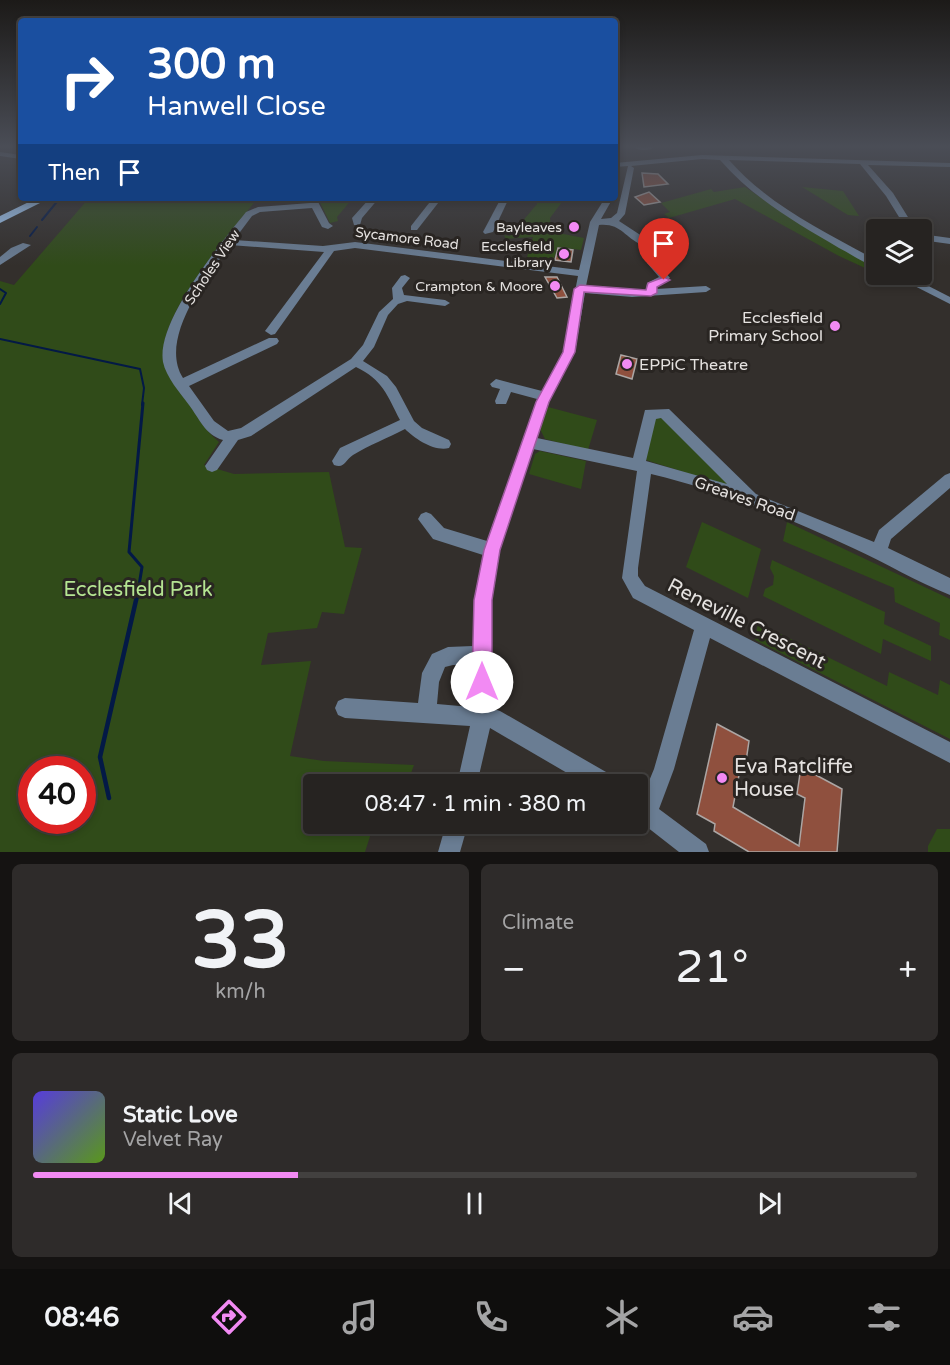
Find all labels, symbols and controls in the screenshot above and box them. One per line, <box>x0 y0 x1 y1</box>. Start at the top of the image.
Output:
text: 300 m <box>147 39 276 90</box>
icon: right <box>48 42 126 120</box>
text: Hanwell Close <box>147 90 326 123</box>
icon: arrive <box>113 156 146 189</box>
text: Then <box>48 160 101 186</box>
pin <box>638 218 689 280</box>
place label: Bayleaves <box>496 219 562 236</box>
map controls <box>866 219 932 285</box>
button: layers <box>866 219 932 285</box>
marker: Bayleaves <box>567 220 581 234</box>
street label: Sycamore Road <box>354 224 460 253</box>
street label: Scholes View <box>181 227 244 308</box>
icon: arrive <box>647 227 680 260</box>
place label: Ecclesfield Library <box>481 238 552 271</box>
marker: Ecclesfield Library <box>557 247 571 261</box>
place label: Crampton & Moore <box>415 278 543 295</box>
marker: Crampton & Moore <box>548 279 562 293</box>
place label: Ecclesfield Primary School <box>708 308 823 346</box>
marker: Ecclesfield Primary School <box>828 319 842 333</box>
place label: EPPiC Theatre <box>639 355 748 375</box>
marker: EPPiC Theatre <box>620 357 634 371</box>
street label: Greaves Road <box>692 472 798 526</box>
street label: Reneville Crescent <box>663 574 830 674</box>
park label: Ecclesfield Park <box>63 578 213 602</box>
position arrow <box>450 650 514 714</box>
place label: Eva Ratcliffe House <box>734 755 853 802</box>
speed limit sign: 40 <box>18 756 96 834</box>
marker: Eva Ratcliffe House <box>715 771 729 785</box>
text: 08:47 · 1 min · 380 m <box>365 791 586 817</box>
text: 33 <box>192 894 289 988</box>
text: Climate <box>502 911 574 935</box>
text: 21° <box>675 941 749 995</box>
text: − <box>502 950 526 989</box>
text: + <box>898 950 917 989</box>
text: km/h <box>215 980 266 1004</box>
text: Static Love <box>123 1102 238 1128</box>
text: Velvet Ray <box>123 1128 223 1152</box>
icon: previous <box>164 1187 197 1220</box>
icon: pause <box>458 1187 491 1220</box>
icon: next <box>753 1187 786 1220</box>
icon: directions <box>208 1296 250 1338</box>
icon: music <box>339 1296 381 1338</box>
icon: phone <box>470 1296 512 1338</box>
icon: climate <box>601 1296 643 1338</box>
icon: car <box>732 1296 774 1338</box>
icon: filters <box>863 1296 905 1338</box>
text: 08:46 <box>45 1301 119 1334</box>

